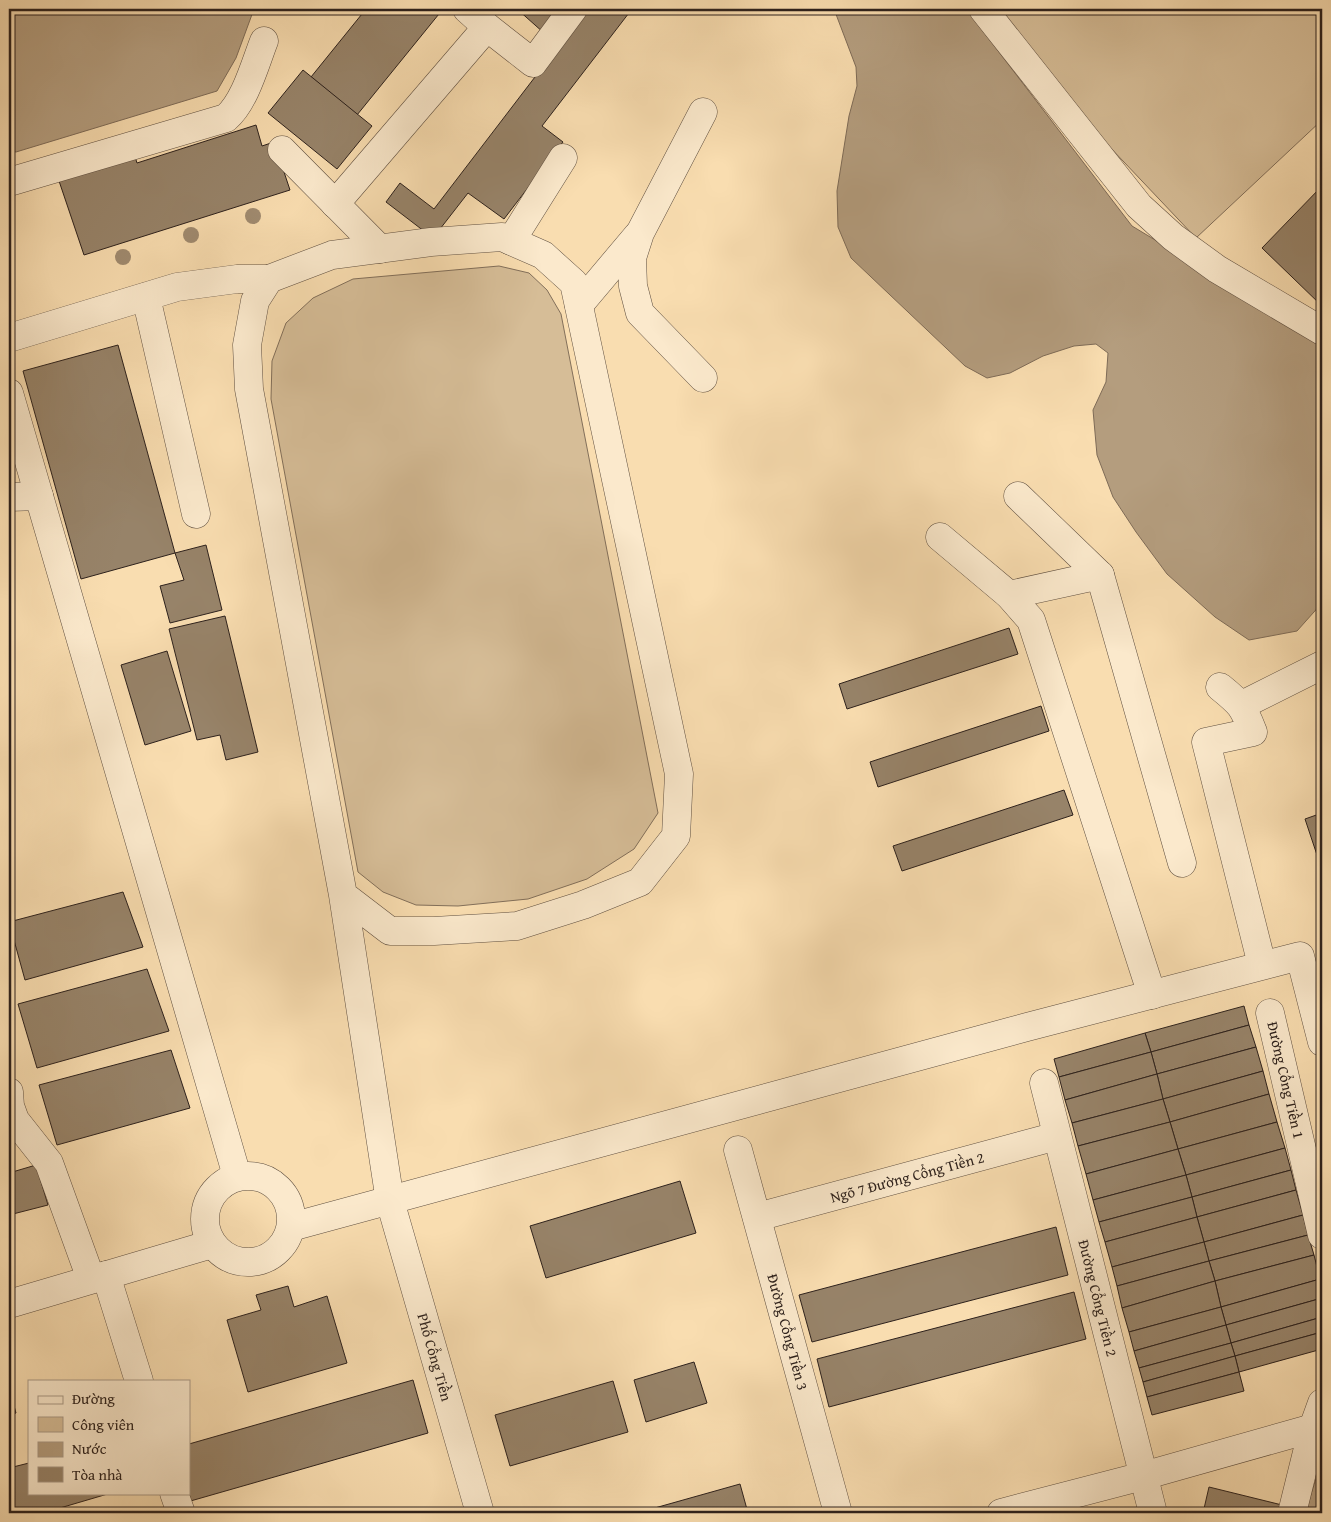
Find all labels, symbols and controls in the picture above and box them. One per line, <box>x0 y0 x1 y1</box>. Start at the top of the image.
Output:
street label: Đường Cổng Tiền 1 <box>1262 1019 1310 1141</box>
street label: Ngõ 7 Đường Cổng Tiền 2 <box>828 1146 986 1208</box>
street label: Đường Cổng Tiền 2 <box>1073 1237 1123 1359</box>
street label: Đường Cổng Tiền 3 <box>762 1271 814 1393</box>
street label: Phố Cổng Tiền <box>412 1311 458 1404</box>
legend <box>28 1380 190 1494</box>
text: Đường <box>72 1388 115 1409</box>
text: Công viên <box>72 1414 135 1435</box>
text: Nước <box>72 1438 107 1459</box>
text: Tòa nhà <box>72 1464 122 1485</box>

